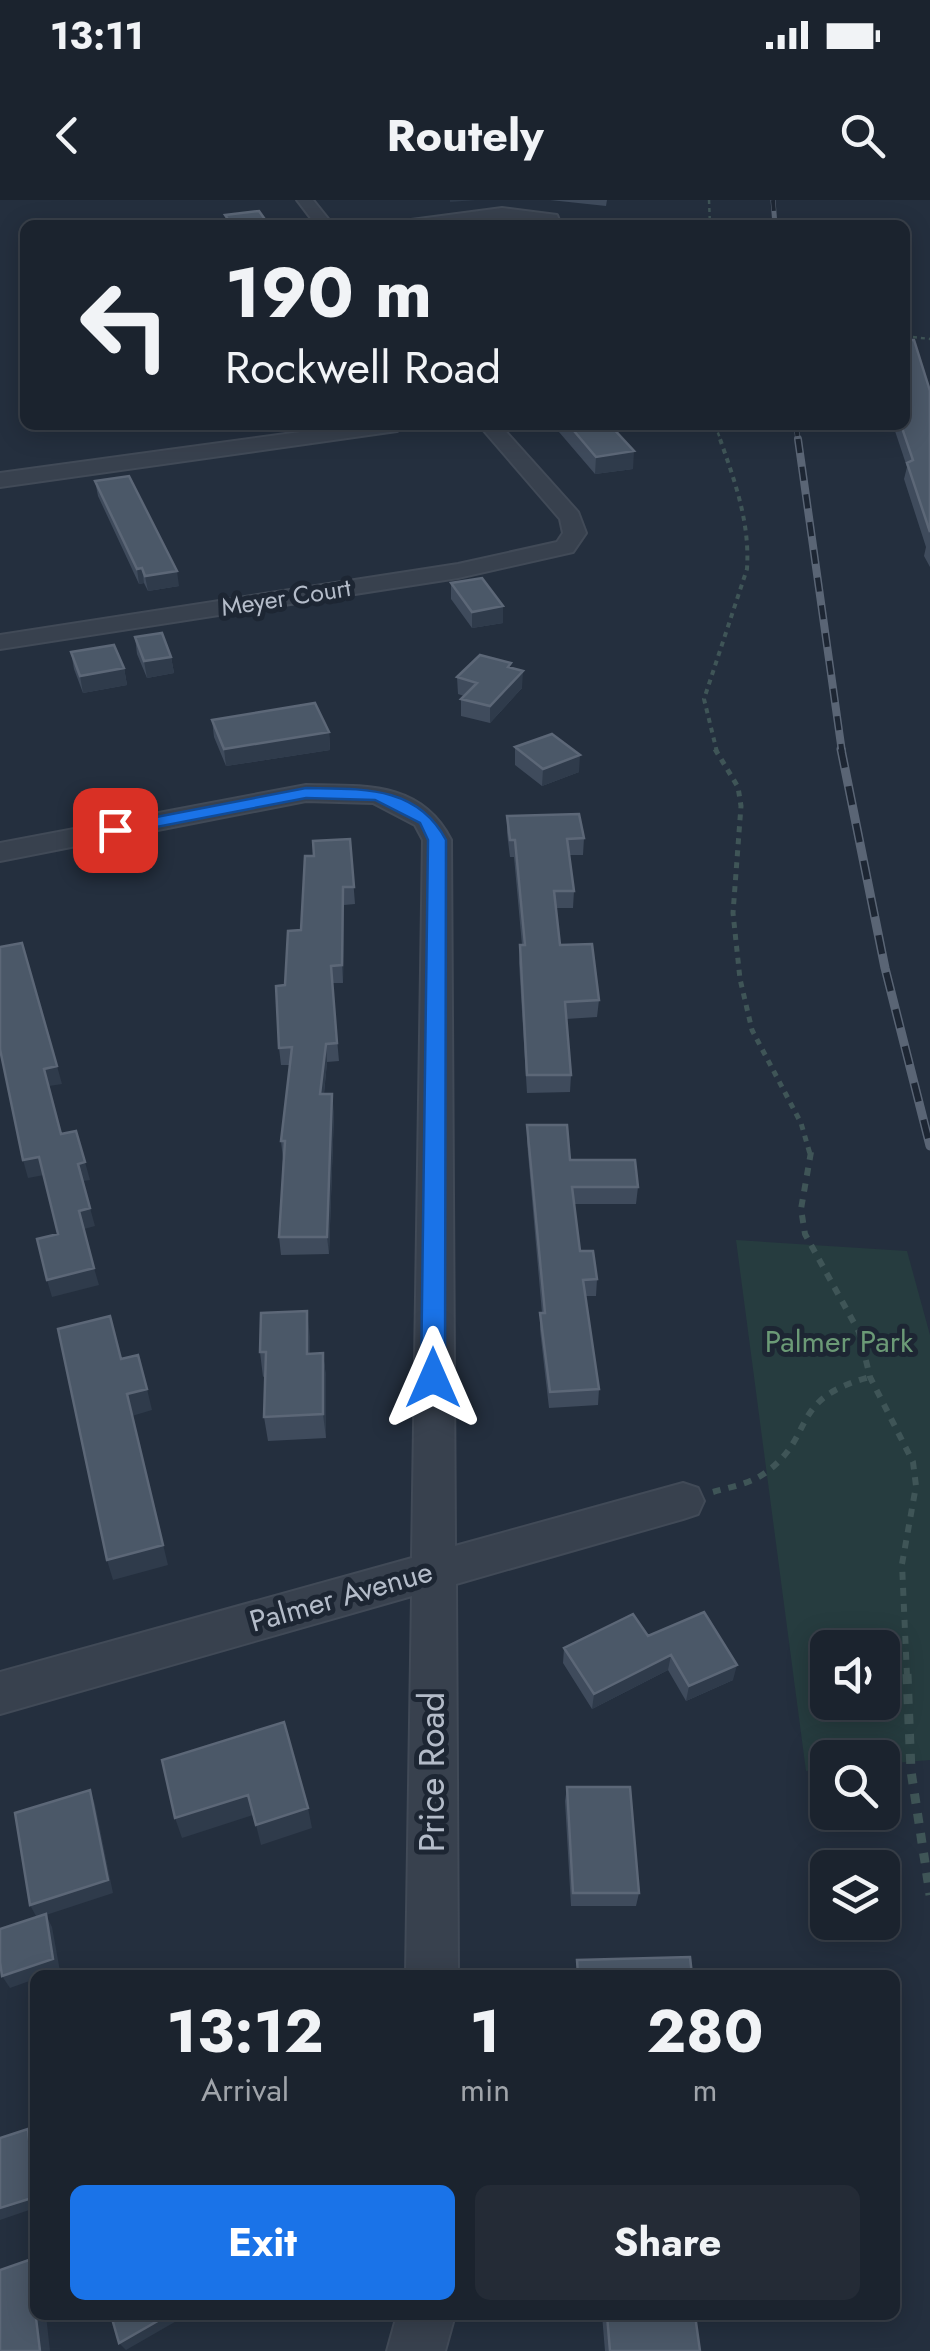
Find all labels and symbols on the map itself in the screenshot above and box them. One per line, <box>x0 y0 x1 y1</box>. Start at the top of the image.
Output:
street label: Meyer Court <box>219 569 353 625</box>
pin <box>73 788 158 873</box>
park label: Palmer Park <box>765 1320 914 1363</box>
position arrow <box>381 1326 485 1430</box>
street label: Palmer Avenue <box>244 1549 438 1643</box>
street label: Price Road <box>407 1692 457 1852</box>

